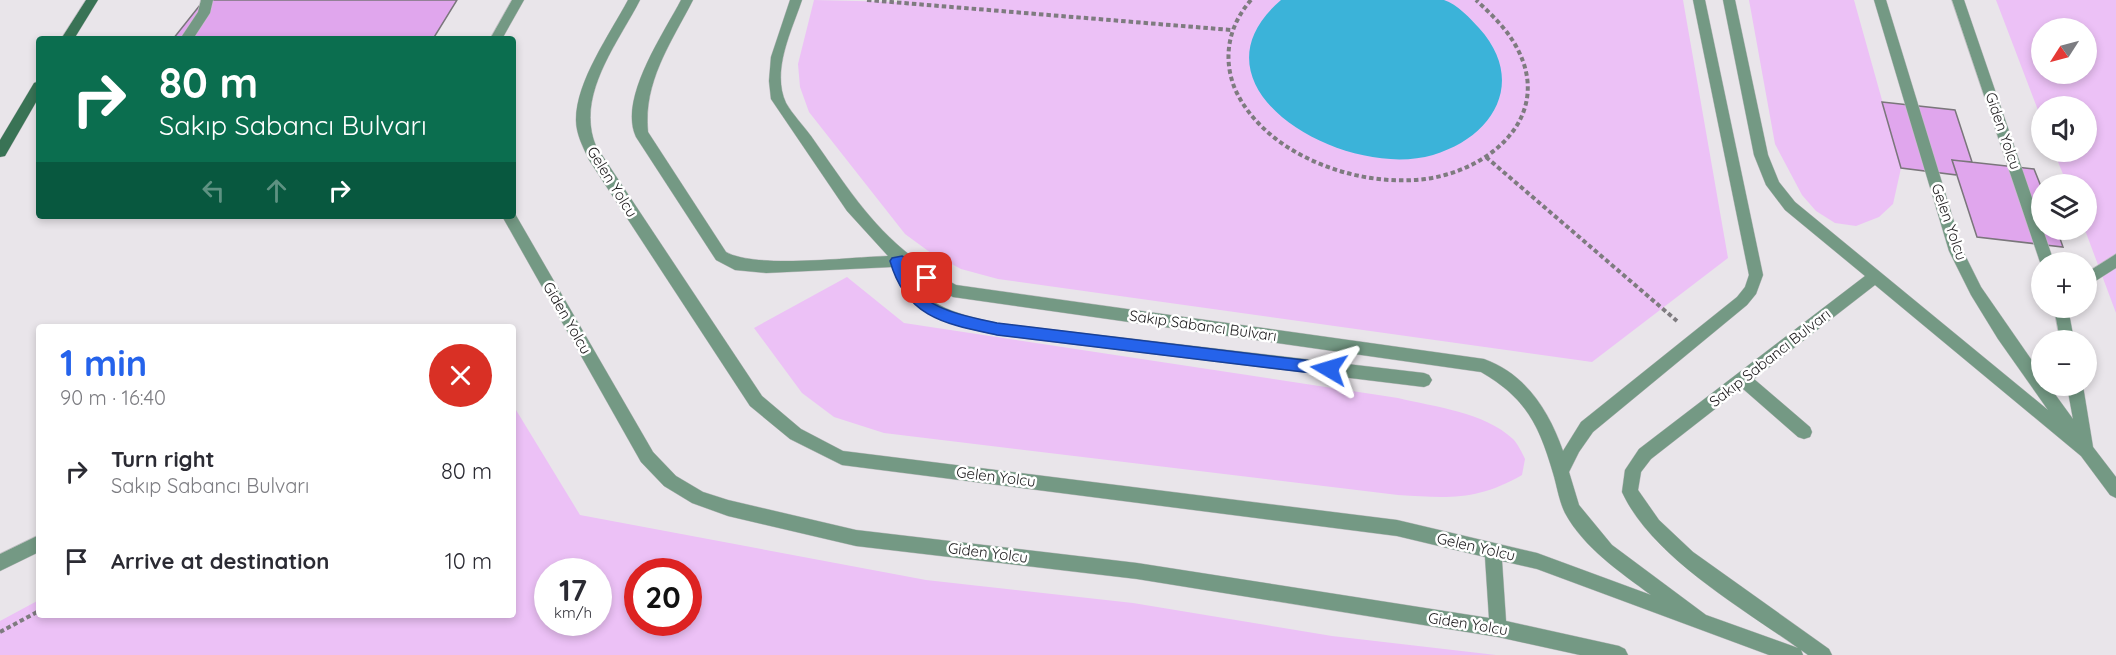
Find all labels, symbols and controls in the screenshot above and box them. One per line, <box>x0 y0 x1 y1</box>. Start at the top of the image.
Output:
north arrow <box>2031 18 2097 84</box>
map controls <box>2031 18 2097 396</box>
text: 80 m <box>159 56 258 109</box>
icon: right <box>60 60 138 138</box>
street label: Giden Yolcu <box>1981 90 2026 172</box>
button: sound <box>2031 96 2097 162</box>
text: Sakıp Sabancı Bulvarı <box>159 108 427 142</box>
street label: Gelen Yolcu <box>583 143 642 221</box>
icon: left <box>197 174 230 207</box>
icon: ahead <box>260 174 293 207</box>
icon: right <box>323 174 356 207</box>
button: layers <box>2031 174 2097 240</box>
street label: Gelen Yolcu <box>1927 181 1971 263</box>
pin <box>901 252 952 303</box>
button: + <box>2031 252 2097 318</box>
icon: arrive <box>910 261 943 294</box>
street label: Giden Yolcu <box>539 278 596 357</box>
street label: Sakıp Sabancı Bulvarı <box>1705 304 1834 411</box>
street label: Sakıp Sabancı Bulvarı <box>1128 306 1278 345</box>
button: − <box>2031 330 2097 396</box>
position arrow <box>1297 337 1361 401</box>
text: 1 min <box>60 340 147 385</box>
button: close <box>429 344 492 407</box>
text: 90 m · 16:40 <box>60 385 166 410</box>
text: Turn right <box>111 445 215 473</box>
icon: right <box>60 455 93 488</box>
text: 80 m <box>441 457 492 485</box>
street label: Gelen Yolcu <box>955 462 1037 491</box>
text: Sakıp Sabancı Bulvarı <box>111 473 309 498</box>
street label: Gelen Yolcu <box>1435 528 1517 565</box>
street label: Giden Yolcu <box>947 538 1029 567</box>
icon: arrive <box>60 545 93 578</box>
text: Arrive at destination <box>111 547 329 575</box>
text: 10 m <box>445 547 492 575</box>
speed limit sign: 20 <box>624 558 702 636</box>
text: 17 <box>559 571 587 609</box>
text: km/h <box>554 603 592 622</box>
street label: Giden Yolcu <box>1427 608 1509 639</box>

